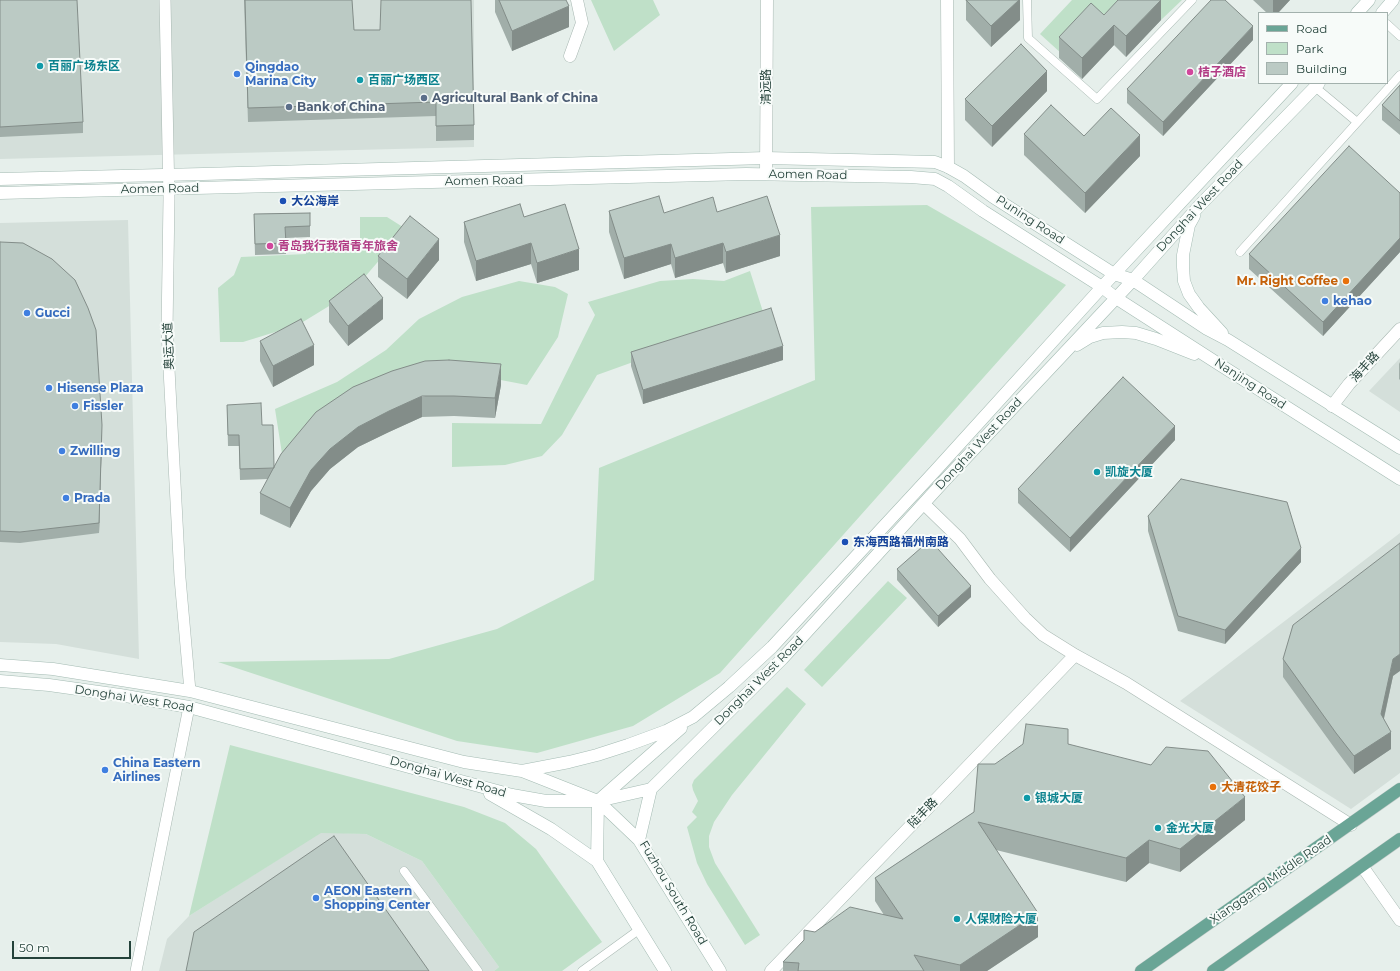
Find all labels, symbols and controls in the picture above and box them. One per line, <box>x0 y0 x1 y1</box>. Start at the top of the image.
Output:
legend <box>1258 12 1388 84</box>
text: Road <box>1296 21 1327 36</box>
text: Park <box>1296 41 1323 56</box>
place label: 百丽广场东区 <box>48 59 120 73</box>
place label: Qingdao Marina City <box>245 60 316 88</box>
marker: 百丽广场东区 <box>35 61 45 71</box>
text: Building <box>1296 61 1347 76</box>
place label: 桔子酒店 <box>1198 65 1246 79</box>
marker: 桔子酒店 <box>1185 67 1195 77</box>
marker: Qingdao Marina City <box>232 69 242 79</box>
street label: 清远路 <box>759 69 773 105</box>
place label: 百丽广场西区 <box>368 73 440 87</box>
marker: 百丽广场西区 <box>355 75 365 85</box>
place label: Agricultural Bank of China <box>432 91 598 105</box>
marker: Agricultural Bank of China <box>419 93 429 103</box>
place label: Bank of China <box>297 100 385 114</box>
marker: Bank of China <box>284 102 294 112</box>
street label: Donghai West Road <box>1154 157 1246 255</box>
street label: Aomen Road <box>769 167 847 183</box>
street label: Aomen Road <box>445 173 523 189</box>
street label: Aomen Road <box>121 181 199 197</box>
street label: Puning Road <box>993 192 1067 248</box>
place label: 大公海岸 <box>291 194 339 208</box>
marker: 大公海岸 <box>278 196 288 206</box>
place label: 青岛我行我宿青年旅舍 <box>278 239 398 253</box>
marker: 青岛我行我宿青年旅舍 <box>265 241 275 251</box>
place label: Mr. Right Coffee <box>1236 274 1338 288</box>
marker: Mr. Right Coffee <box>1341 276 1351 286</box>
place label: kehao <box>1333 294 1372 308</box>
marker: kehao <box>1320 296 1330 306</box>
place label: Gucci <box>35 306 70 320</box>
marker: Gucci <box>22 308 32 318</box>
street label: 奥运大道 <box>161 322 177 370</box>
street label: 海丰路 <box>1348 349 1382 385</box>
street label: Nanjing Road <box>1212 356 1288 412</box>
place label: Hisense Plaza <box>57 381 144 395</box>
marker: Hisense Plaza <box>44 383 54 393</box>
street label: Donghai West Road <box>933 395 1025 493</box>
place label: Fissler <box>83 399 123 413</box>
marker: Fissler <box>70 401 80 411</box>
place label: Zwilling <box>70 444 120 458</box>
marker: Zwilling <box>57 446 67 456</box>
place label: 凯旋大厦 <box>1105 465 1153 479</box>
marker: 凯旋大厦 <box>1092 467 1102 477</box>
place label: Prada <box>74 491 111 505</box>
marker: Prada <box>61 493 71 503</box>
place label: 东海西路福州南路 <box>853 535 949 549</box>
marker: 东海西路福州南路 <box>840 537 850 547</box>
street label: Donghai West Road <box>711 633 807 729</box>
street label: Donghai West Road <box>73 682 195 716</box>
street label: Donghai West Road <box>388 753 508 801</box>
place label: China Eastern Airlines <box>113 756 200 784</box>
marker: China Eastern Airlines <box>100 765 110 775</box>
place label: 大清花饺子 <box>1221 780 1281 794</box>
marker: 大清花饺子 <box>1208 782 1218 792</box>
place label: 银城大厦 <box>1035 791 1083 805</box>
marker: 银城大厦 <box>1022 793 1032 803</box>
street label: 陆丰路 <box>905 795 941 831</box>
place label: 金光大厦 <box>1166 821 1214 835</box>
marker: 金光大厦 <box>1153 823 1163 833</box>
street label: Xianggang Middle Road <box>1207 832 1335 928</box>
street label: Fuzhou South Road <box>636 838 710 948</box>
place label: AEON Eastern Shopping Center <box>324 884 430 912</box>
marker: AEON Eastern Shopping Center <box>311 893 321 903</box>
place label: 人保财险大厦 <box>965 912 1037 926</box>
marker: 人保财险大厦 <box>952 914 962 924</box>
scale bar <box>14 933 133 959</box>
text: 50 m <box>19 940 50 955</box>

